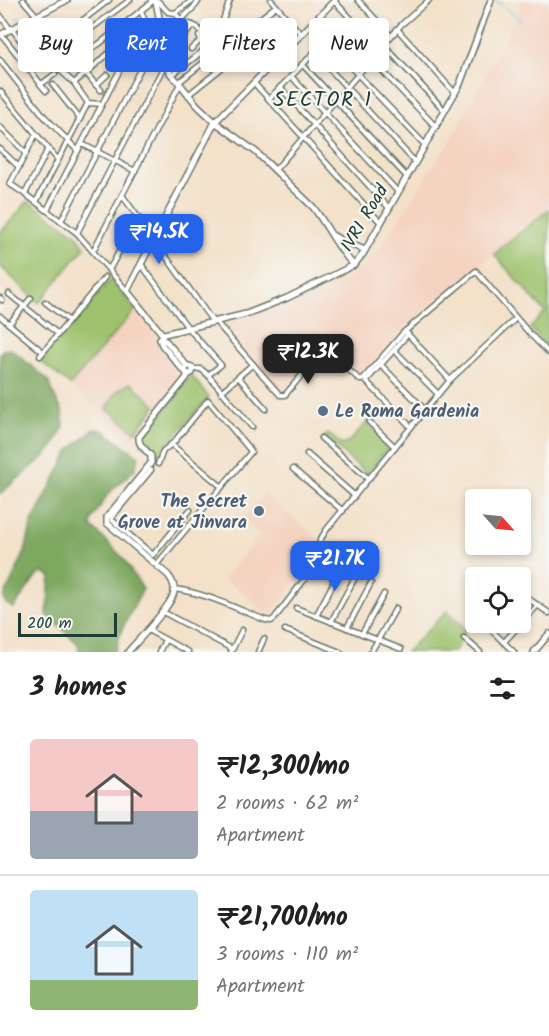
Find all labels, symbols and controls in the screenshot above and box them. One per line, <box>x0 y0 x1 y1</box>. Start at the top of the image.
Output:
chip: Buy <box>18 18 93 72</box>
chip: Rent <box>105 18 188 72</box>
chip: Filters <box>200 18 297 72</box>
chip: New <box>309 18 389 72</box>
district label: SECTOR 1 <box>273 84 373 117</box>
street label: IVRI Road <box>334 178 397 258</box>
pin: ₹14.5K <box>110 214 208 265</box>
text: ₹14.5K <box>128 217 190 249</box>
pin: ₹12.3K <box>259 334 357 385</box>
text: ₹12.3K <box>277 337 339 369</box>
place label: Le Roma Gardenia <box>335 398 479 427</box>
marker: Le Roma Gardenia <box>316 404 330 418</box>
place label: The Secret Grove at Jinvara <box>118 488 248 538</box>
north arrow <box>465 489 531 555</box>
map controls <box>465 489 531 633</box>
marker: The Secret Grove at Jinvara <box>252 504 266 518</box>
pin: ₹21.7K <box>286 541 384 592</box>
text: ₹21.7K <box>304 544 366 576</box>
button: locate <box>465 567 531 633</box>
scale bar <box>18 610 117 638</box>
text: 200 m <box>27 611 71 636</box>
text: 3 homes <box>30 667 127 709</box>
icon: filters <box>486 672 519 705</box>
text: ₹12,300/mo <box>216 746 350 788</box>
icon: home <box>78 763 150 835</box>
text: 2 rooms · 62 m² <box>216 788 358 820</box>
text: Apartment <box>216 820 305 852</box>
text: ₹21,700/mo <box>216 897 348 939</box>
icon: home <box>78 914 150 986</box>
text: 3 rooms · 110 m² <box>216 939 358 971</box>
text: Apartment <box>216 971 305 1003</box>

